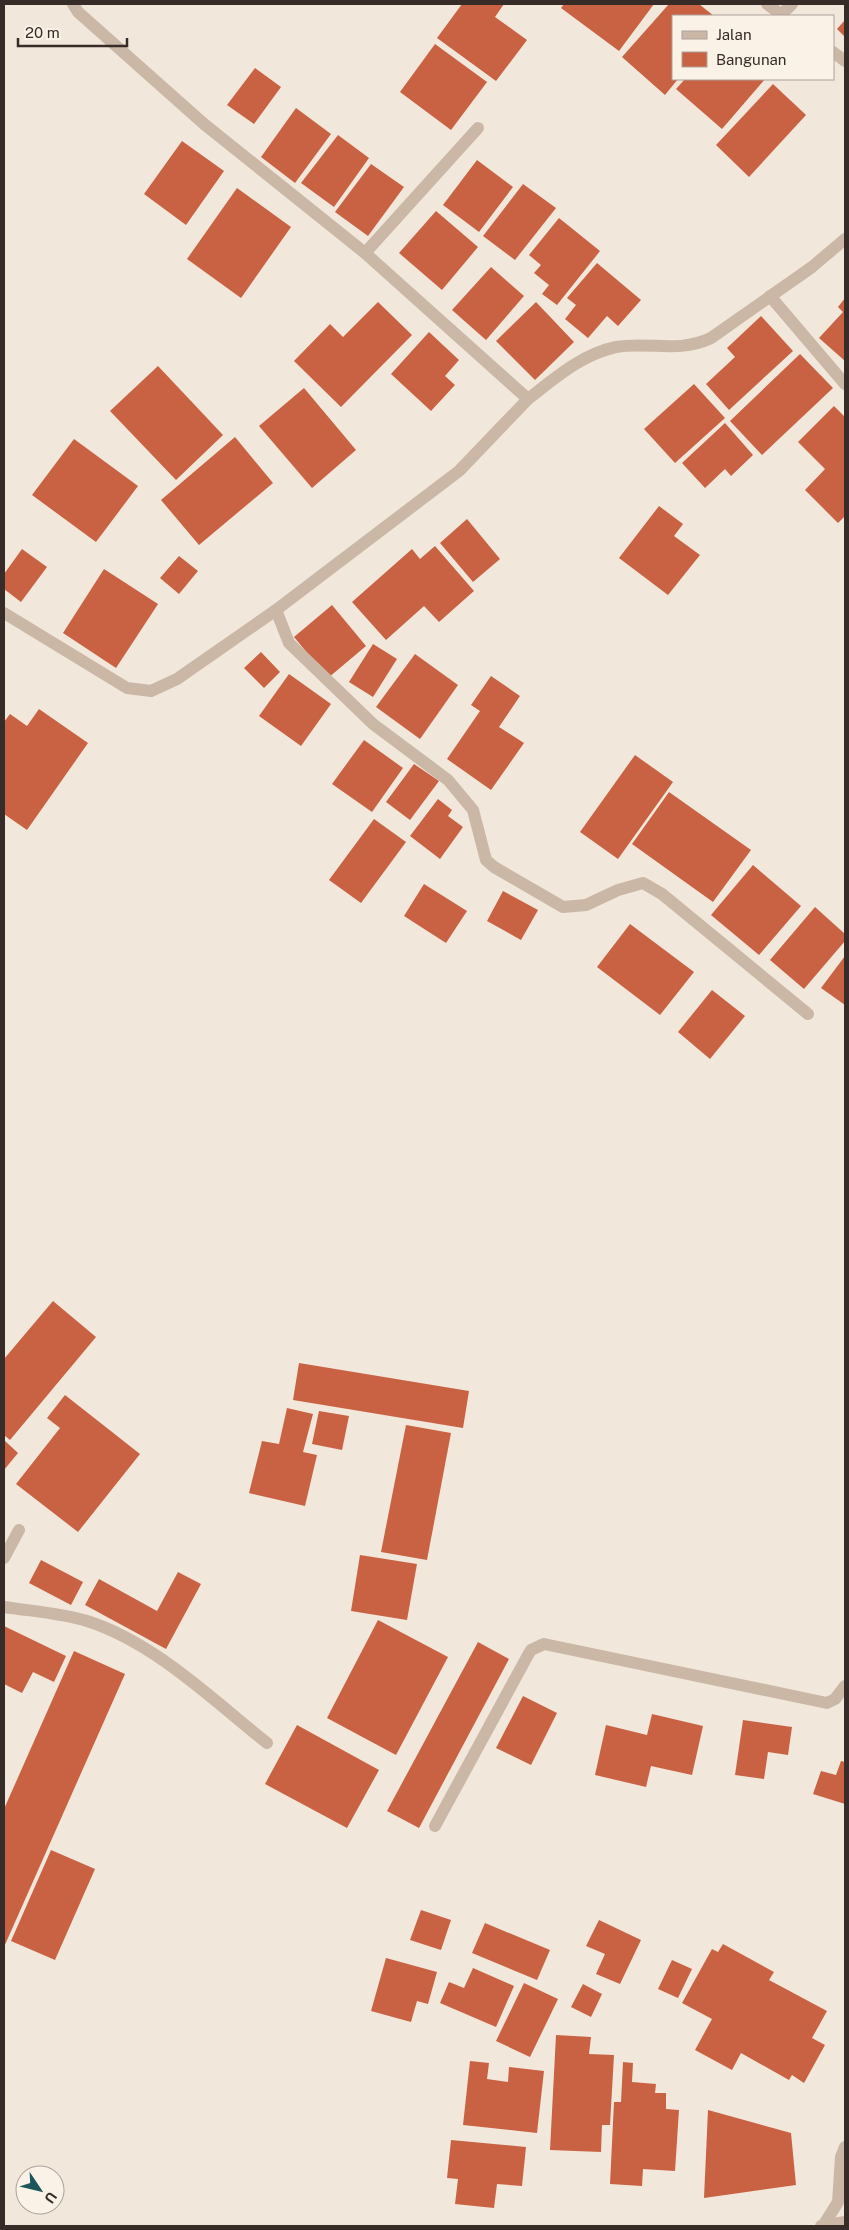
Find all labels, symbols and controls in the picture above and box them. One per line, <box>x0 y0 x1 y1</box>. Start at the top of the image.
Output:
scale bar <box>18 15 126 47</box>
legend <box>672 15 834 80</box>
text: 20 m <box>25 24 60 41</box>
text: Jalan <box>716 26 752 43</box>
text: Bangunan <box>716 51 787 68</box>
north arrow <box>15 2165 65 2215</box>
text: U <box>41 2189 60 2206</box>

